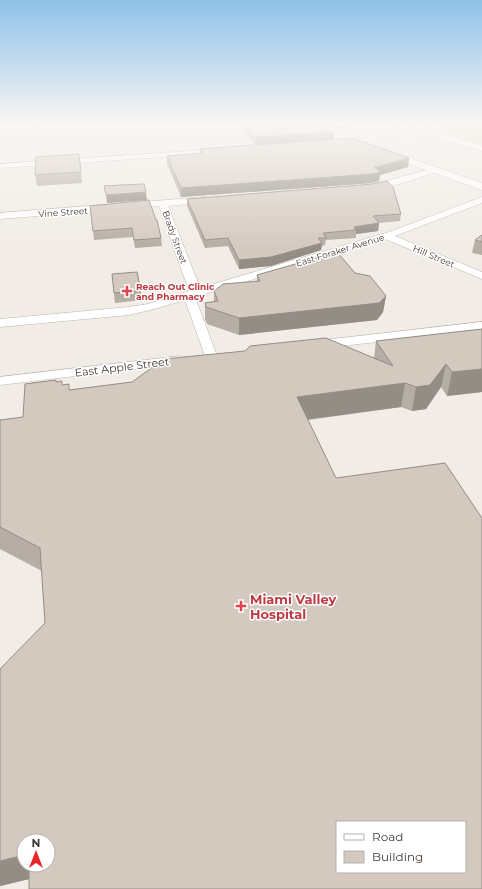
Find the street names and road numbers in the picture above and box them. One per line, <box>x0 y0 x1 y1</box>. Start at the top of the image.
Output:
street label: Vine Street <box>38 205 88 219</box>
street label: Brady Street <box>160 209 190 265</box>
street label: East Foraker Avenue <box>294 231 386 269</box>
street label: Hill Street <box>412 242 457 270</box>
street label: East Apple Street <box>74 354 171 380</box>

